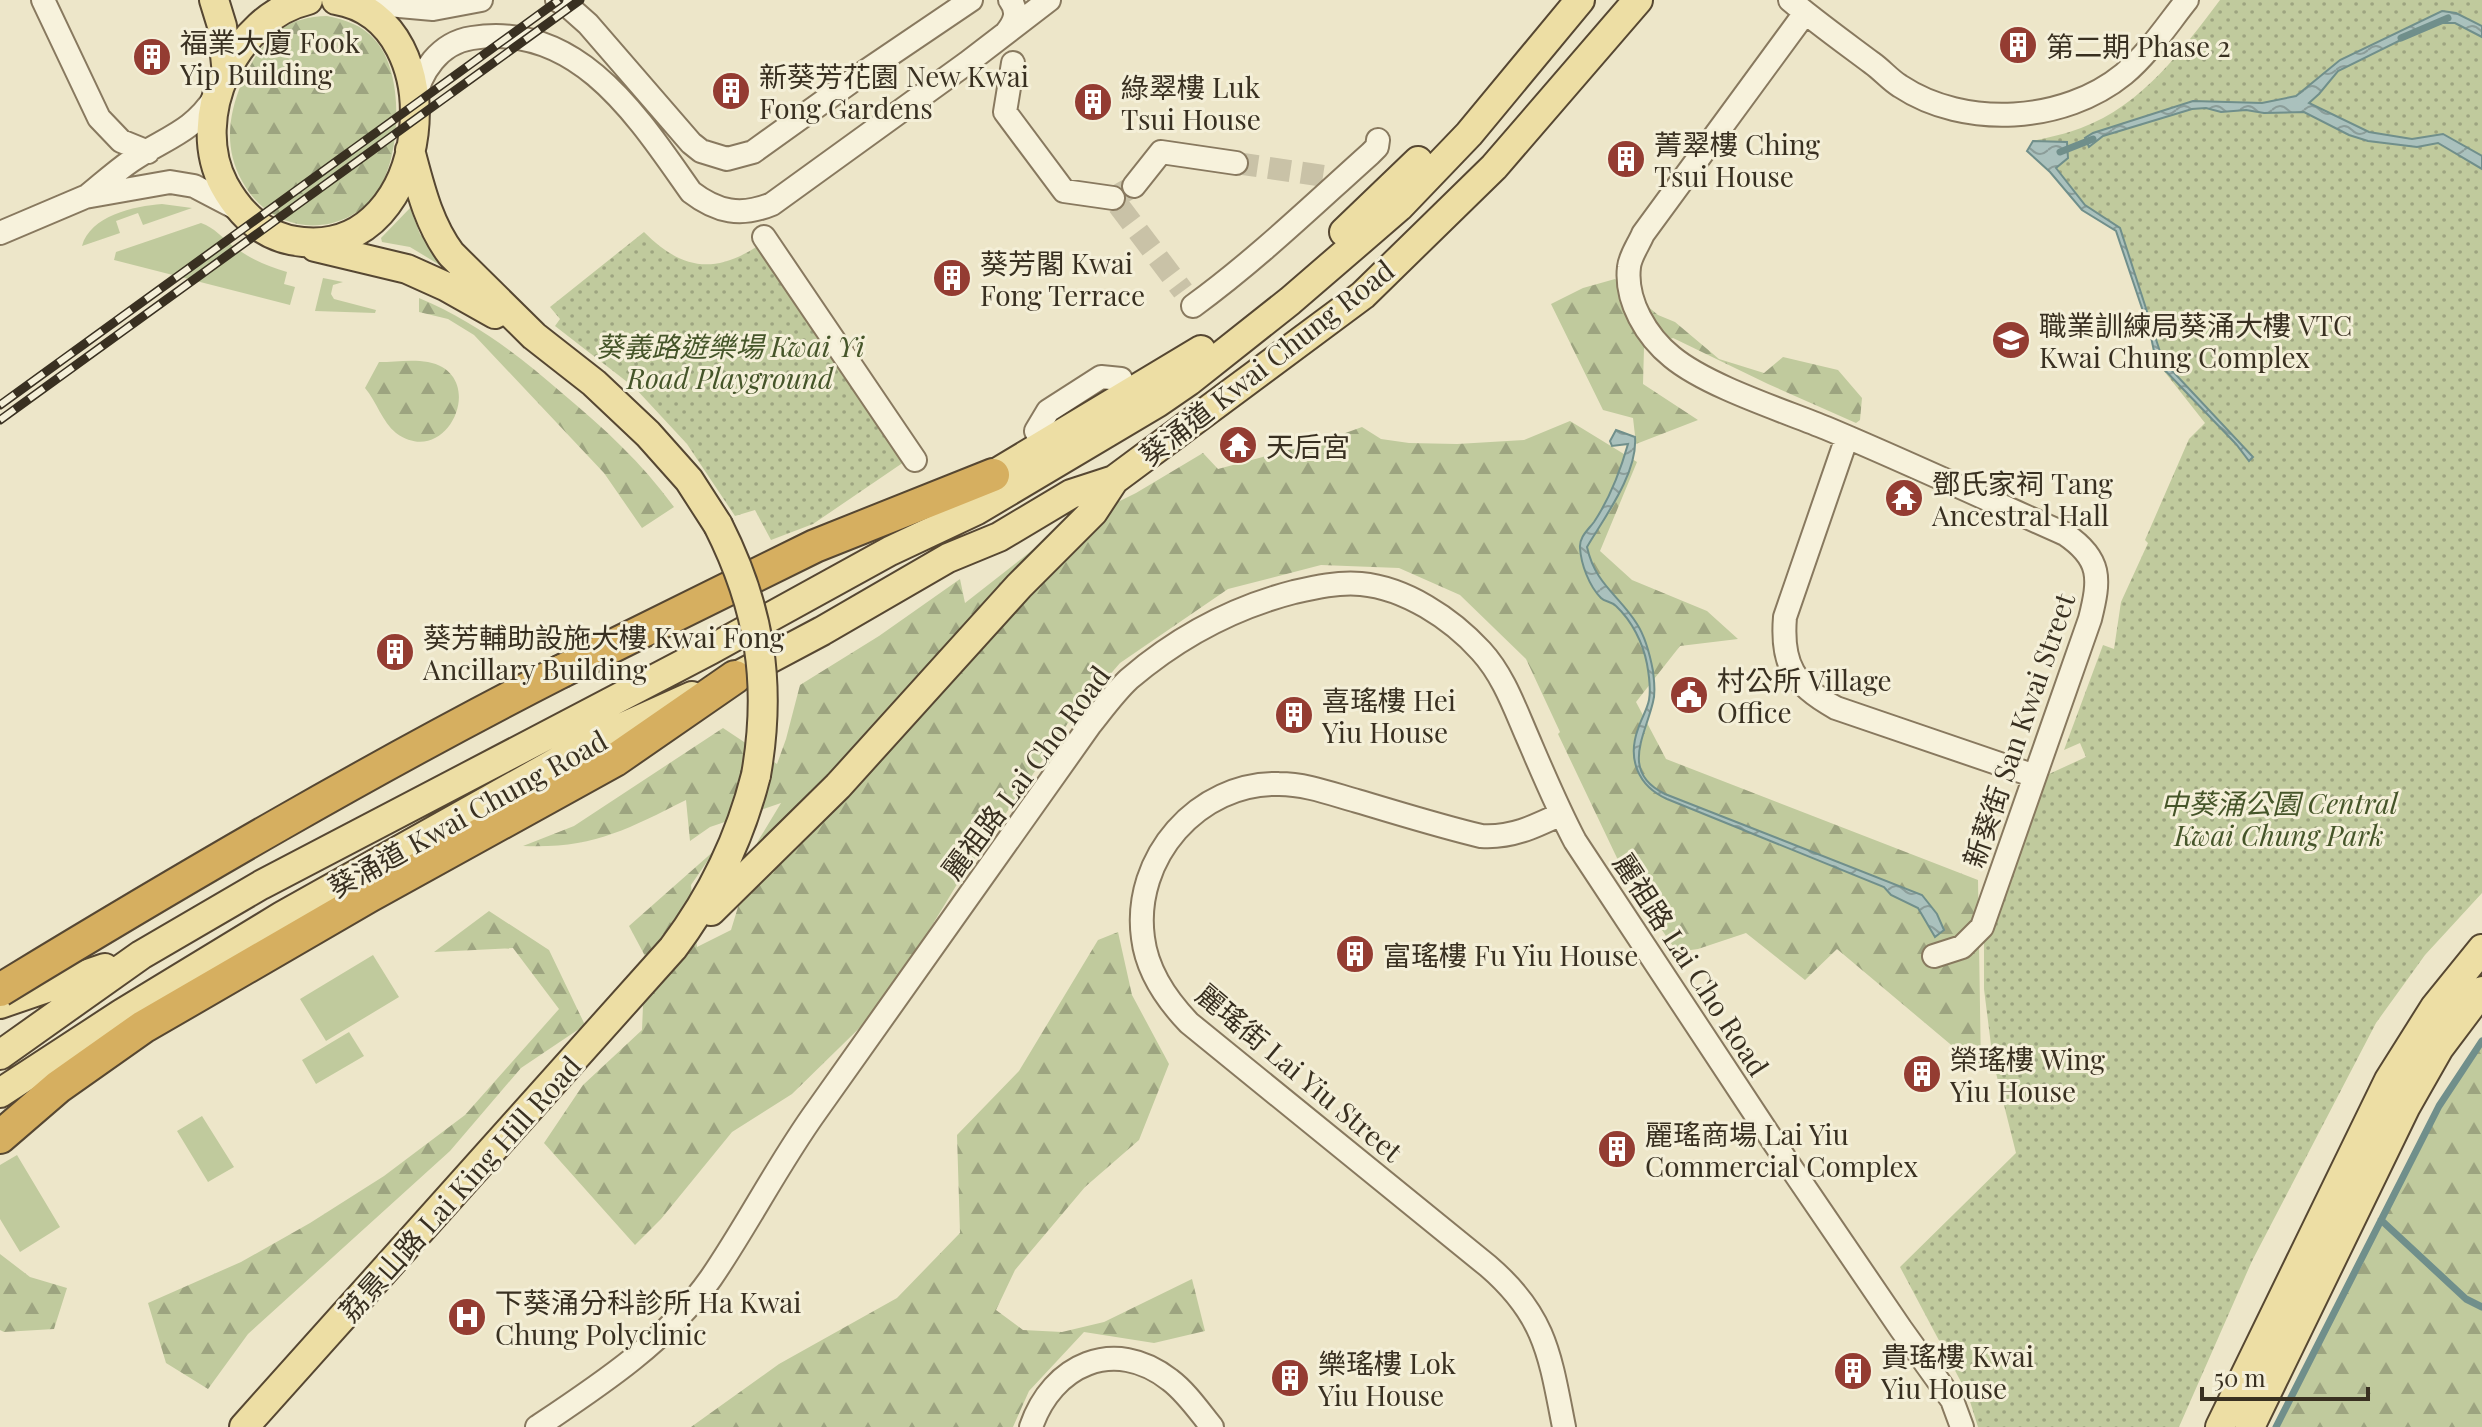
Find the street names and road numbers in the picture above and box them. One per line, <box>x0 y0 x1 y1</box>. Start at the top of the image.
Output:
street label: 葵涌道 Kwai Chung Road <box>1131 251 1401 473</box>
street label: 新葵街 San Kwai Street <box>1954 587 2083 872</box>
street label: 麗祖路 Lai Cho Road <box>932 658 1118 886</box>
street label: 葵涌道 Kwai Chung Road <box>321 721 613 905</box>
street label: 麗祖路 Lai Cho Road <box>1606 846 1778 1082</box>
street label: 麗瑤街 Lai Yiu Street <box>1189 975 1412 1170</box>
street label: 荔景山路 Lai King Hill Road <box>330 1047 588 1329</box>

